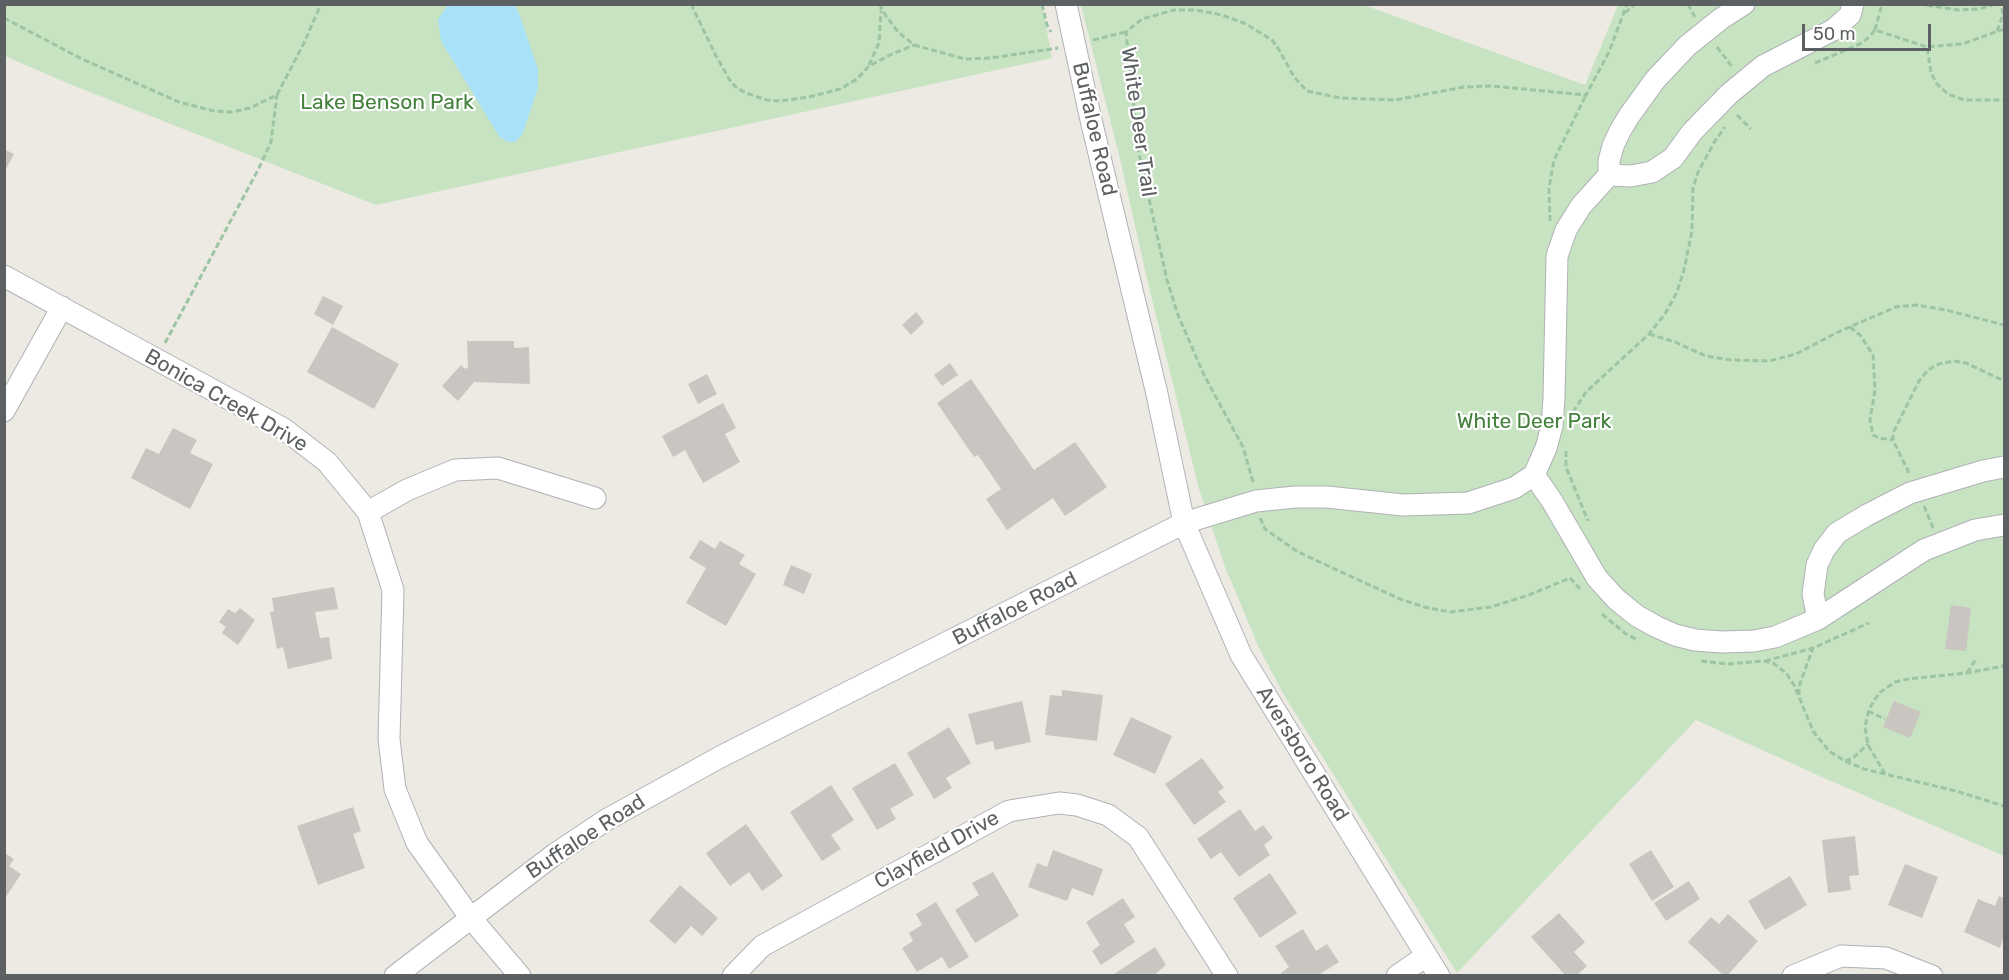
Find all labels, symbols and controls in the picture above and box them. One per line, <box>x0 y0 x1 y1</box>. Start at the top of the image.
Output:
scale bar <box>1805 12 1934 50</box>
text: 50 m <box>1813 23 1856 45</box>
street label: White Deer Trail <box>1115 46 1161 198</box>
street label: Buffaloe Road <box>1066 60 1122 198</box>
park label: Lake Benson Park <box>300 90 474 116</box>
street label: Bonica Creek Drive <box>140 344 312 458</box>
park label: White Deer Park <box>1457 409 1611 435</box>
street label: Buffaloe Road <box>948 567 1082 651</box>
street label: Aversboro Road <box>1250 682 1354 826</box>
street label: Buffaloe Road <box>522 789 650 885</box>
street label: Clayfield Drive <box>870 805 1004 895</box>

